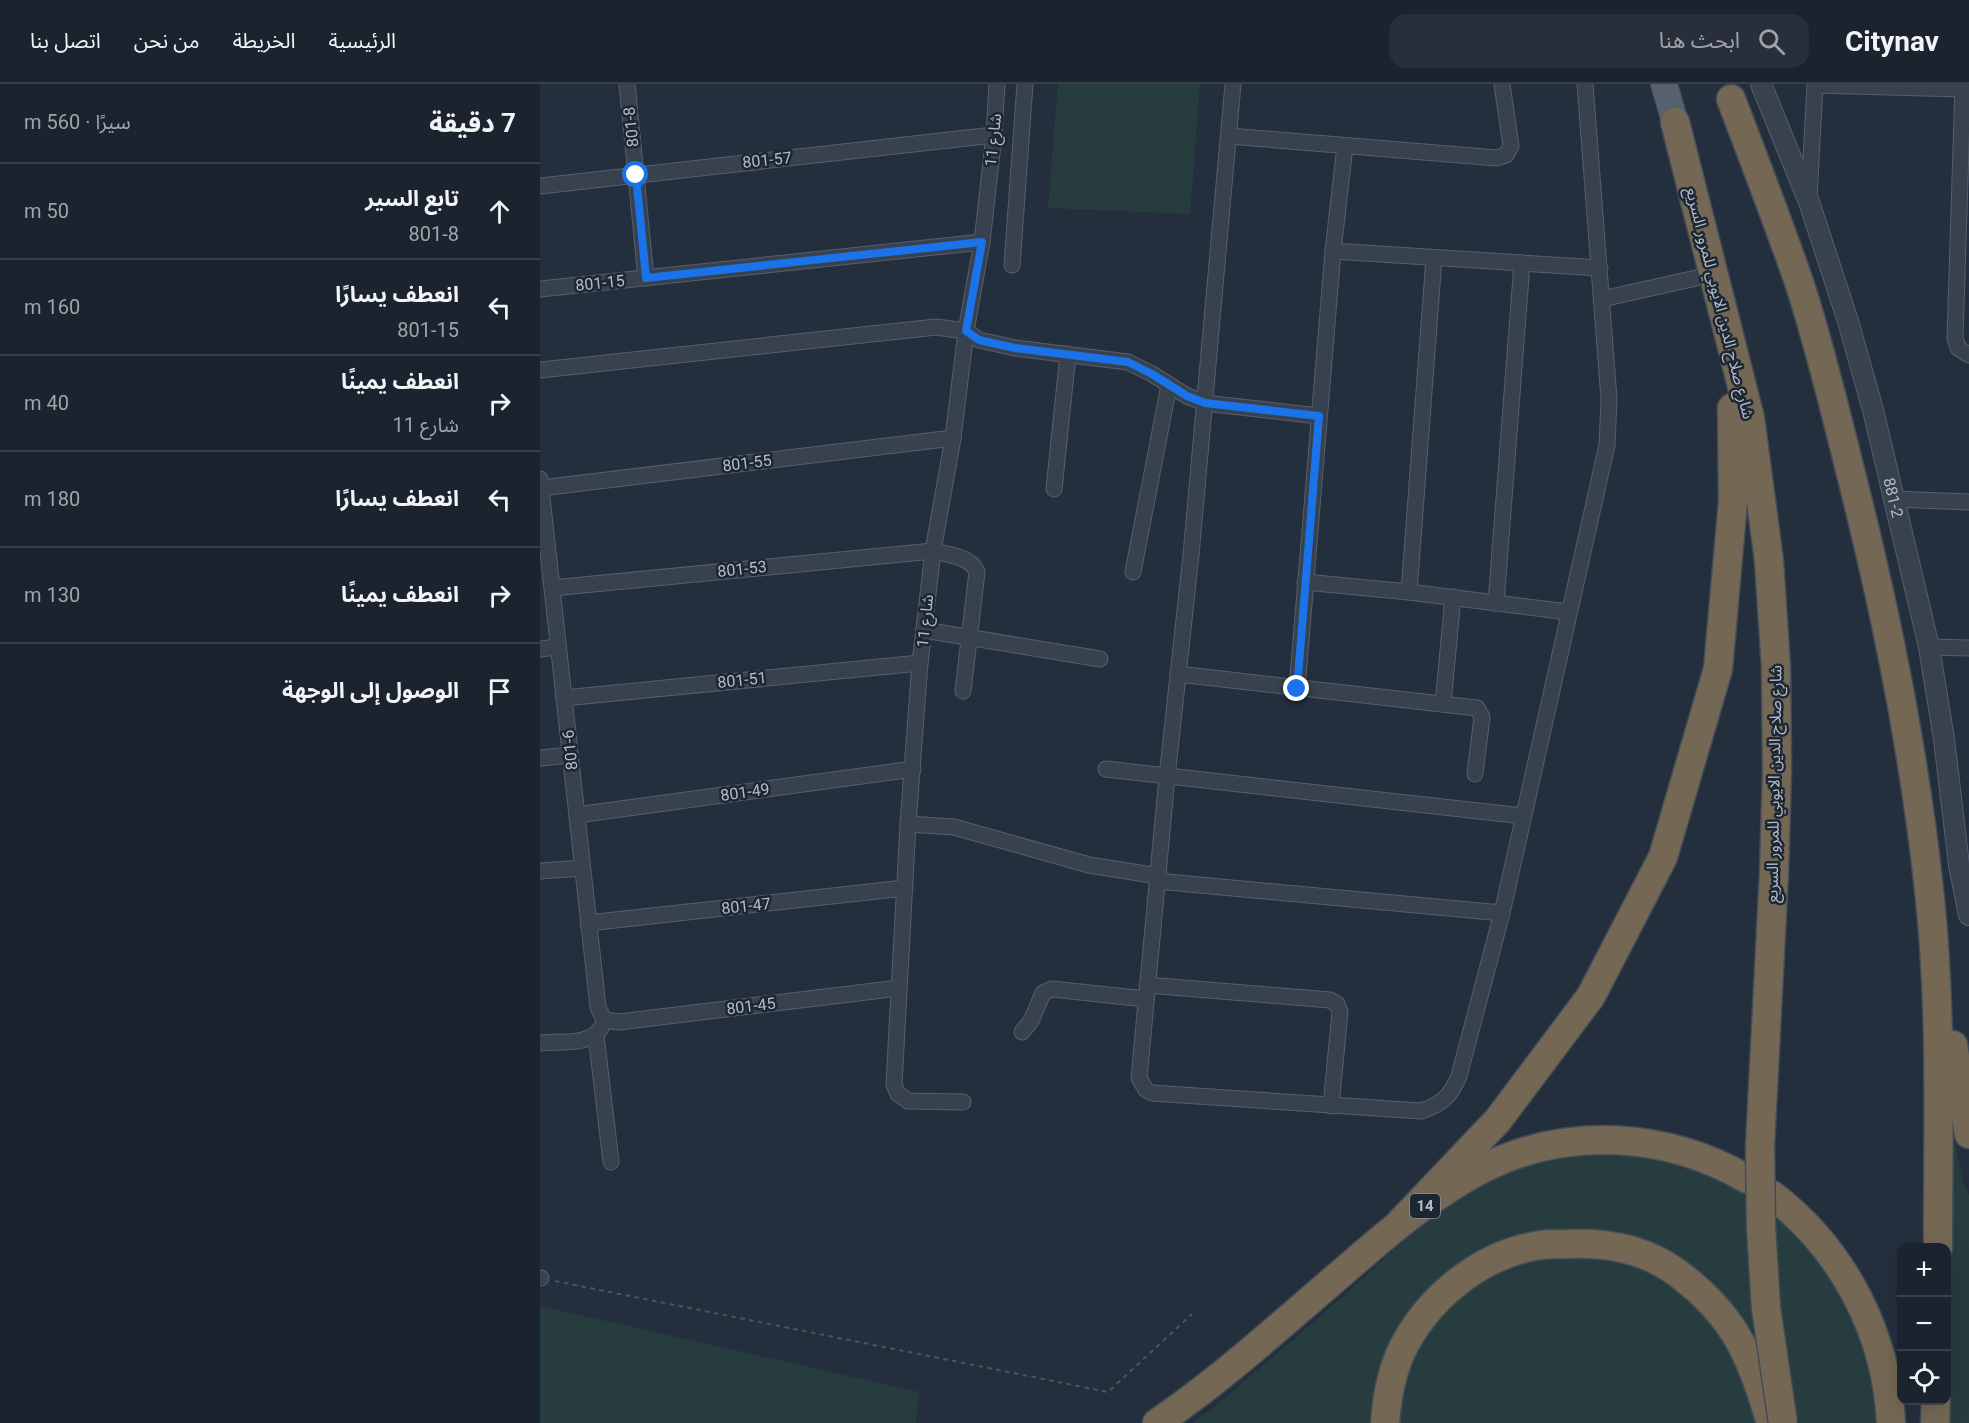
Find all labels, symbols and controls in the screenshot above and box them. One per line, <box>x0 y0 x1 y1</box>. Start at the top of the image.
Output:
search box <box>1389 14 1809 68</box>
icon: search <box>1755 25 1788 58</box>
text: Citynav <box>1845 25 1939 58</box>
text: ابحث هنا <box>1659 28 1740 53</box>
text: اتصل بنا <box>30 29 101 53</box>
text: من نحن <box>134 29 200 53</box>
text: الخريطة <box>233 29 296 53</box>
text: الرئيسية <box>329 29 396 53</box>
street label: 801-8 <box>619 106 643 148</box>
text: 7 دقيقة <box>429 108 516 138</box>
text: سيرًا · 560 m <box>24 110 131 134</box>
street label: شارع 11 <box>981 113 1008 168</box>
street label: 801-57 <box>741 148 793 172</box>
route start <box>622 161 648 187</box>
street label: شارع صلاح الدين الايوبي للمرور السريع <box>1679 185 1758 422</box>
text: تابع السير <box>365 186 459 211</box>
icon: ahead <box>483 195 516 228</box>
text: 50 m <box>24 199 69 223</box>
text: 801-8 <box>409 222 459 246</box>
street label: 801-15 <box>574 271 626 295</box>
text: انعطف يسارًا <box>335 282 459 307</box>
icon: left <box>483 291 516 324</box>
text: 160 m <box>24 295 80 319</box>
text: 801-15 <box>397 318 459 342</box>
text: انعطف يمينًا <box>341 369 459 394</box>
icon: right <box>483 387 516 420</box>
text: 40 m <box>24 391 69 415</box>
text: شارع 11 <box>393 413 459 437</box>
street label: 801-55 <box>721 451 773 475</box>
street label: 881-2 <box>1880 476 1908 519</box>
icon: left <box>483 483 516 516</box>
text: انعطف يسارًا <box>335 486 459 511</box>
text: 180 m <box>24 487 80 511</box>
street label: 801-53 <box>716 557 768 581</box>
icon: right <box>483 579 516 612</box>
text: انعطف يمينًا <box>341 582 459 607</box>
text: 130 m <box>24 583 80 607</box>
street label: شارع 11 <box>913 594 940 649</box>
street label: شارع صلاح الدين الايوبي للمرور السريع <box>1762 665 1789 903</box>
street label: 801-51 <box>716 668 768 692</box>
icon: arrive <box>483 675 516 708</box>
route end <box>1283 675 1309 701</box>
text: الوصول إلى الوجهة <box>282 678 459 703</box>
street label: 801-6 <box>558 729 582 771</box>
street label: 801-49 <box>719 779 771 805</box>
street label: 801-47 <box>720 894 772 918</box>
street label: 801-45 <box>725 994 777 1018</box>
road number: 14 <box>1410 1194 1440 1218</box>
map controls <box>1897 1243 1951 1405</box>
button: + <box>1897 1243 1951 1297</box>
button: − <box>1897 1297 1951 1351</box>
button: locate <box>1897 1351 1951 1405</box>

